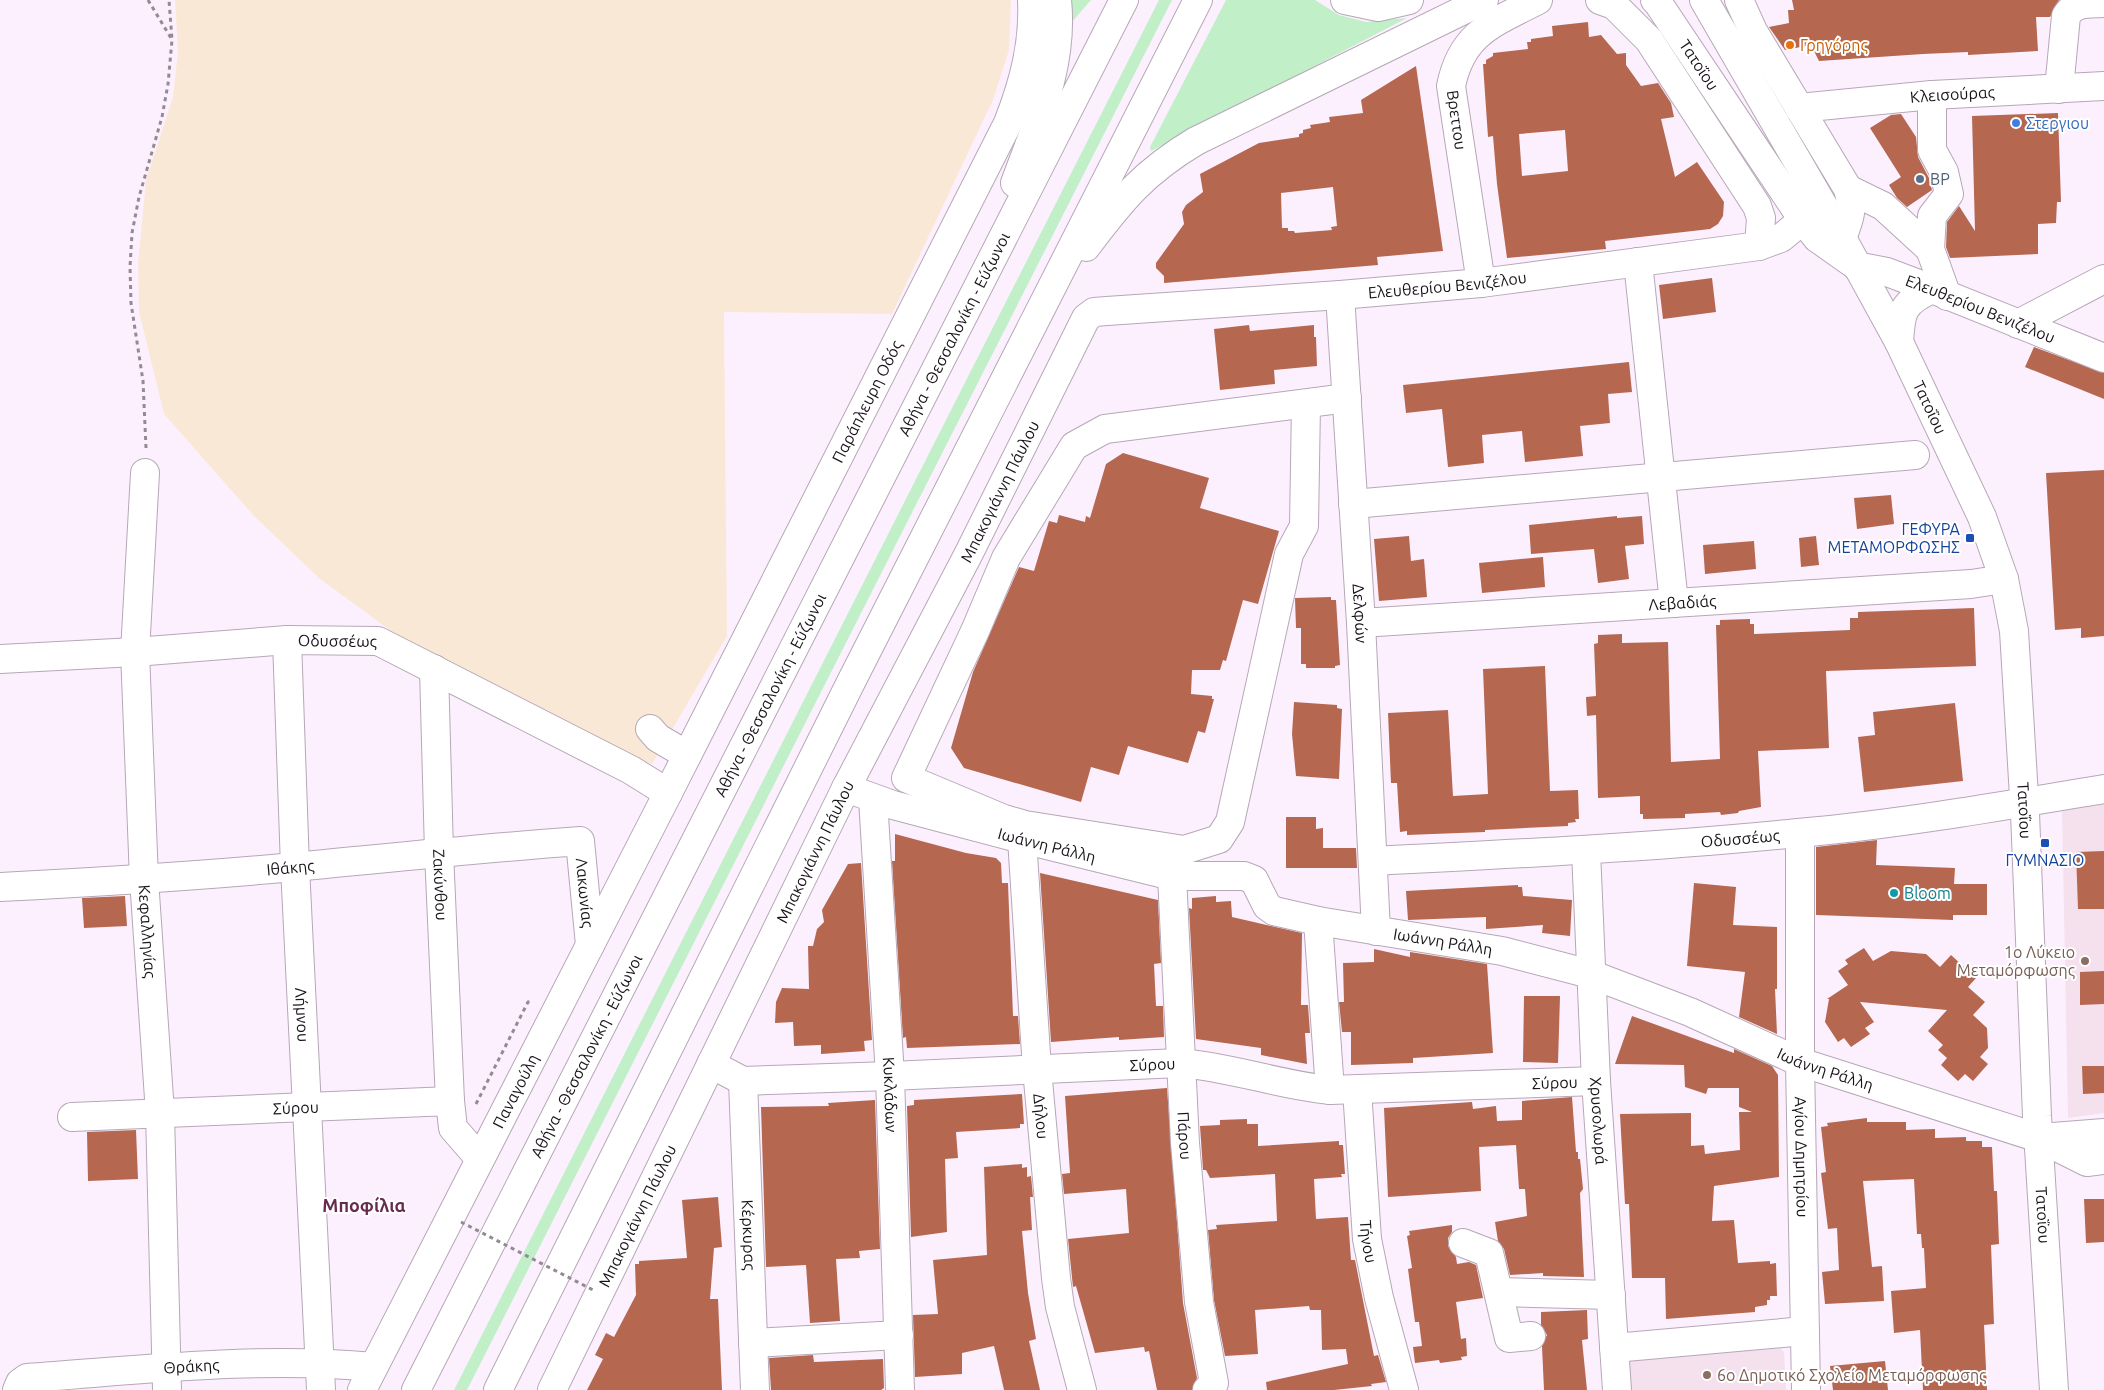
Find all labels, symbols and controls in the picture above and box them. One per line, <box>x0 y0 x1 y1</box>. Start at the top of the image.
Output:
street label: Τατοΐου <box>1676 36 1723 93</box>
place label: Γρηγόρης <box>1800 36 1868 55</box>
marker: Γρηγόρης <box>1784 39 1796 51</box>
street label: Κλεισούρας <box>1909 83 1995 106</box>
street label: Βρεττου <box>1444 89 1470 151</box>
place label: Στεργιου <box>2026 114 2089 132</box>
marker: Στεργιου <box>2010 117 2022 129</box>
place label: BP <box>1930 170 1950 188</box>
marker: BP <box>1914 173 1926 185</box>
street label: Αθήνα - Θεσσαλονίκη - Εύζωνοι <box>895 229 1013 439</box>
street label: Ελευθερίου Βενιζέλου <box>1367 268 1528 302</box>
street label: Ελευθερίου Βενιζέλου <box>1903 271 2058 346</box>
street label: Παράπλευρη Οδός <box>828 337 906 466</box>
street label: Τατοΐου <box>1910 378 1950 437</box>
street label: Μπακογιάννη Πάυλου <box>957 418 1043 565</box>
place label: ΓΕΦΥΡΑ ΜΕΤΑΜΟΡΦΩΣΗΣ <box>1828 520 1961 556</box>
marker: ΓΕΦΥΡΑ ΜΕΤΑΜΟΡΦΩΣΗΣ <box>1964 532 1976 544</box>
street label: Δελφών <box>1349 583 1371 644</box>
street label: Αθήνα - Θεσσαλονίκη - Εύζωνοι <box>711 590 829 800</box>
street label: Λεβαδιάς <box>1648 591 1717 614</box>
street label: Οδυσσέως <box>298 631 377 651</box>
street label: Μπακογιάννη Πάυλου <box>773 778 857 926</box>
street label: Τατοΐου <box>2014 782 2035 839</box>
street label: Ιωάννη Ράλλη <box>996 824 1098 866</box>
street label: Οδυσσέως <box>1700 826 1781 851</box>
marker: ΓΥΜΝΑΣΙΟ <box>2039 837 2051 849</box>
street label: Ζακύνθου <box>430 849 451 921</box>
place label: ΓΥΜΝΑΣΙΟ <box>2005 851 2085 869</box>
street label: Ιθάκης <box>266 856 315 878</box>
street label: Λακωνίας <box>573 857 597 929</box>
street label: Κεφαλληνίας <box>135 884 160 979</box>
place label: Bloom <box>1904 884 1951 902</box>
marker: Bloom <box>1888 887 1900 899</box>
street label: Ιωάννη Ράλλη <box>1392 924 1494 958</box>
place label: 1ο Λύκειο Μεταμόρφωσης <box>1957 943 2075 980</box>
street label: Αθήνα - Θεσσαλονίκη - Εύζωνοι <box>527 951 645 1161</box>
marker: 1ο Λύκειο Μεταμόρφωσης <box>2079 955 2091 967</box>
street label: Λήμνου <box>292 987 313 1042</box>
street label: Ιωάννη Ράλλη <box>1775 1044 1876 1094</box>
street label: Παναγούλη <box>489 1051 542 1131</box>
street label: Σύρου <box>1129 1054 1176 1074</box>
street label: Κυκλάδων <box>880 1056 901 1133</box>
street label: Σύρου <box>1531 1073 1578 1092</box>
street label: Χρυσολωρά <box>1587 1076 1611 1166</box>
street label: Δήλου <box>1030 1093 1052 1140</box>
street label: Αγίου Δημητρίου <box>1792 1096 1812 1218</box>
street label: Σύρου <box>272 1098 319 1117</box>
street label: Πάρου <box>1174 1111 1195 1161</box>
street label: Μπακογιάννη Πάυλου <box>595 1142 679 1290</box>
street label: Τατοΐου <box>2032 1186 2054 1244</box>
district label: Μποφίλια <box>322 1195 406 1215</box>
street label: Κέρκυρας <box>739 1199 759 1271</box>
street label: Τήνου <box>1357 1220 1381 1265</box>
street label: Θράκης <box>163 1355 220 1377</box>
place label: 6ο Δημοτικό Σχολείο Μεταμόρφωσης <box>1717 1366 1986 1385</box>
marker: 6ο Δημοτικό Σχολείο Μεταμόρφωσης <box>1701 1369 1713 1381</box>

